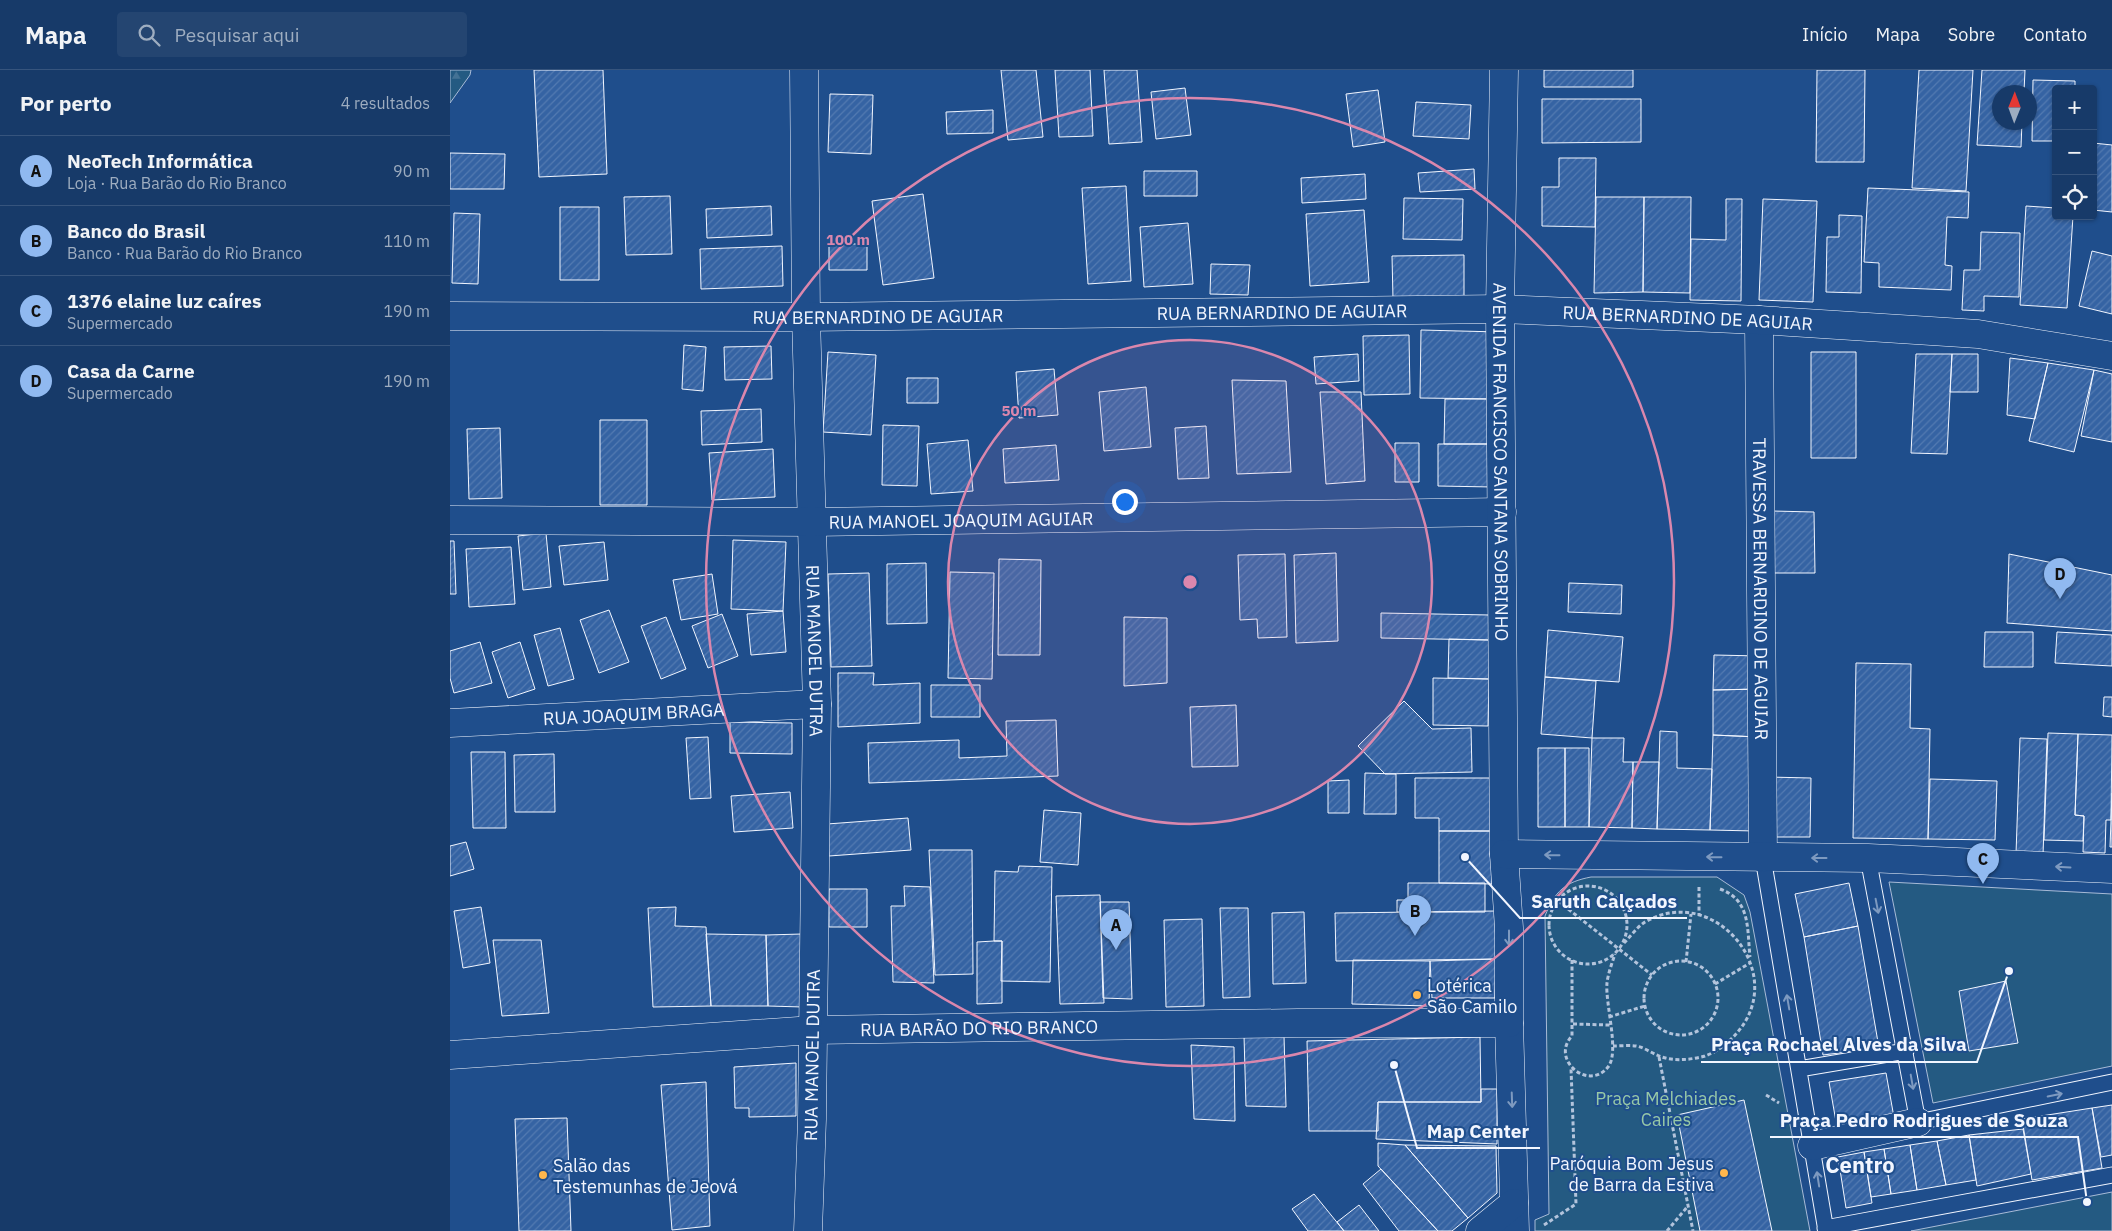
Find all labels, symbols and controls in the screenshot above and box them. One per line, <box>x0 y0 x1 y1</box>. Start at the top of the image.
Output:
search box <box>117 12 467 57</box>
text: Mapa <box>25 19 87 51</box>
icon: search <box>135 21 163 49</box>
text: Pesquisar aqui <box>175 23 300 47</box>
text: Início <box>1802 23 1848 46</box>
text: Mapa <box>1876 23 1920 46</box>
text: Sobre <box>1948 23 1995 46</box>
text: Contato <box>2023 23 2087 46</box>
north arrow <box>1992 85 2037 130</box>
map controls <box>2052 85 2097 220</box>
button: + <box>2052 85 2097 130</box>
text: Por perto <box>20 89 112 117</box>
text: 4 resultados <box>341 93 430 113</box>
button: − <box>2052 130 2097 175</box>
text: NeoTech Informática <box>67 149 253 173</box>
text: A <box>31 161 41 181</box>
text: 90 m <box>393 161 430 181</box>
text: Loja · Rua Barão do Rio Branco <box>67 173 287 193</box>
button: locate <box>2052 175 2097 220</box>
text: Banco do Brasil <box>67 219 205 243</box>
text: 100 m <box>826 230 870 249</box>
text: B <box>31 231 41 251</box>
text: 110 m <box>383 231 430 251</box>
text: Banco · Rua Barão do Rio Branco <box>67 243 302 263</box>
street label: AVENIDA FRANCISCO SANTANA SOBRINHO <box>1488 283 1514 641</box>
text: 1376 elaine luz caíres <box>67 289 262 313</box>
street label: RUA BERNARDINO DE AGUIAR <box>1156 299 1408 324</box>
street label: RUA BERNARDINO DE AGUIAR <box>1562 300 1814 335</box>
text: C <box>31 301 41 321</box>
text: 190 m <box>383 301 430 321</box>
street label: RUA BERNARDINO DE AGUIAR <box>753 303 1004 329</box>
text: Supermercado <box>67 313 173 333</box>
text: Casa da Carne <box>67 359 195 383</box>
text: D <box>30 371 42 391</box>
text: 190 m <box>383 371 430 391</box>
text: Supermercado <box>67 383 173 403</box>
text: 50 m <box>1002 401 1036 420</box>
street label: TRAVESSA BERNARDINO DE AGUIAR <box>1748 438 1774 740</box>
your location <box>1112 489 1138 515</box>
street label: RUA MANOEL JOAQUIM AGUIAR <box>828 506 1094 533</box>
pin: D <box>2044 558 2076 599</box>
street label: RUA MANOEL DUTRA <box>802 564 829 738</box>
centre of rings <box>1181 573 1199 591</box>
street label: RUA JOAQUIM BRAGA <box>542 697 726 730</box>
pin: C <box>1967 843 1999 884</box>
one-way arrow <box>1544 850 1560 860</box>
one-way arrow <box>1706 852 1722 862</box>
one-way arrow <box>1811 853 1828 863</box>
one-way arrow <box>2056 862 2072 871</box>
callout: Saruth Calçados <box>1520 884 1687 918</box>
text: Saruth Calçados <box>1531 889 1677 913</box>
pin: B <box>1399 895 1431 936</box>
one-way arrow <box>1873 897 1882 913</box>
pin: A <box>1100 909 1132 950</box>
one-way arrow <box>1505 930 1514 946</box>
street label: RUA MANOEL DUTRA <box>799 968 825 1141</box>
place label: Lotérica São Camilo <box>1427 974 1517 1018</box>
marker: Lotérica São Camilo <box>1411 989 1423 1001</box>
one-way arrow <box>1782 994 1792 1010</box>
street label: RUA BARÃO DO RIO BRANCO <box>860 1014 1098 1041</box>
callout: Praça Rochael Alves da Silva <box>1701 1028 1977 1062</box>
text: Praça Rochael Alves da Silva <box>1711 1032 1967 1056</box>
one-way arrow <box>1907 1074 1917 1090</box>
park label: Praça Melchiades Caires <box>1595 1087 1737 1131</box>
one-way arrow <box>2047 1090 2063 1099</box>
one-way arrow <box>1507 1092 1516 1108</box>
callout: Praça Pedro Rodrigues de Souza <box>1770 1103 2078 1137</box>
text: Praça Pedro Rodrigues de Souza <box>1780 1108 2068 1132</box>
callout: Map Center <box>1417 1114 1540 1148</box>
text: Map Center <box>1427 1119 1529 1143</box>
district label: Centro <box>1825 1150 1895 1179</box>
place label: Paróquia Bom Jesus de Barra da Estiva <box>1549 1152 1714 1196</box>
place label: Salão das Testemunhas de Jeová <box>553 1154 738 1198</box>
marker: Paróquia Bom Jesus de Barra da Estiva <box>1718 1167 1730 1179</box>
marker: Salão das Testemunhas de Jeová <box>537 1169 549 1181</box>
one-way arrow <box>1812 1172 1822 1188</box>

